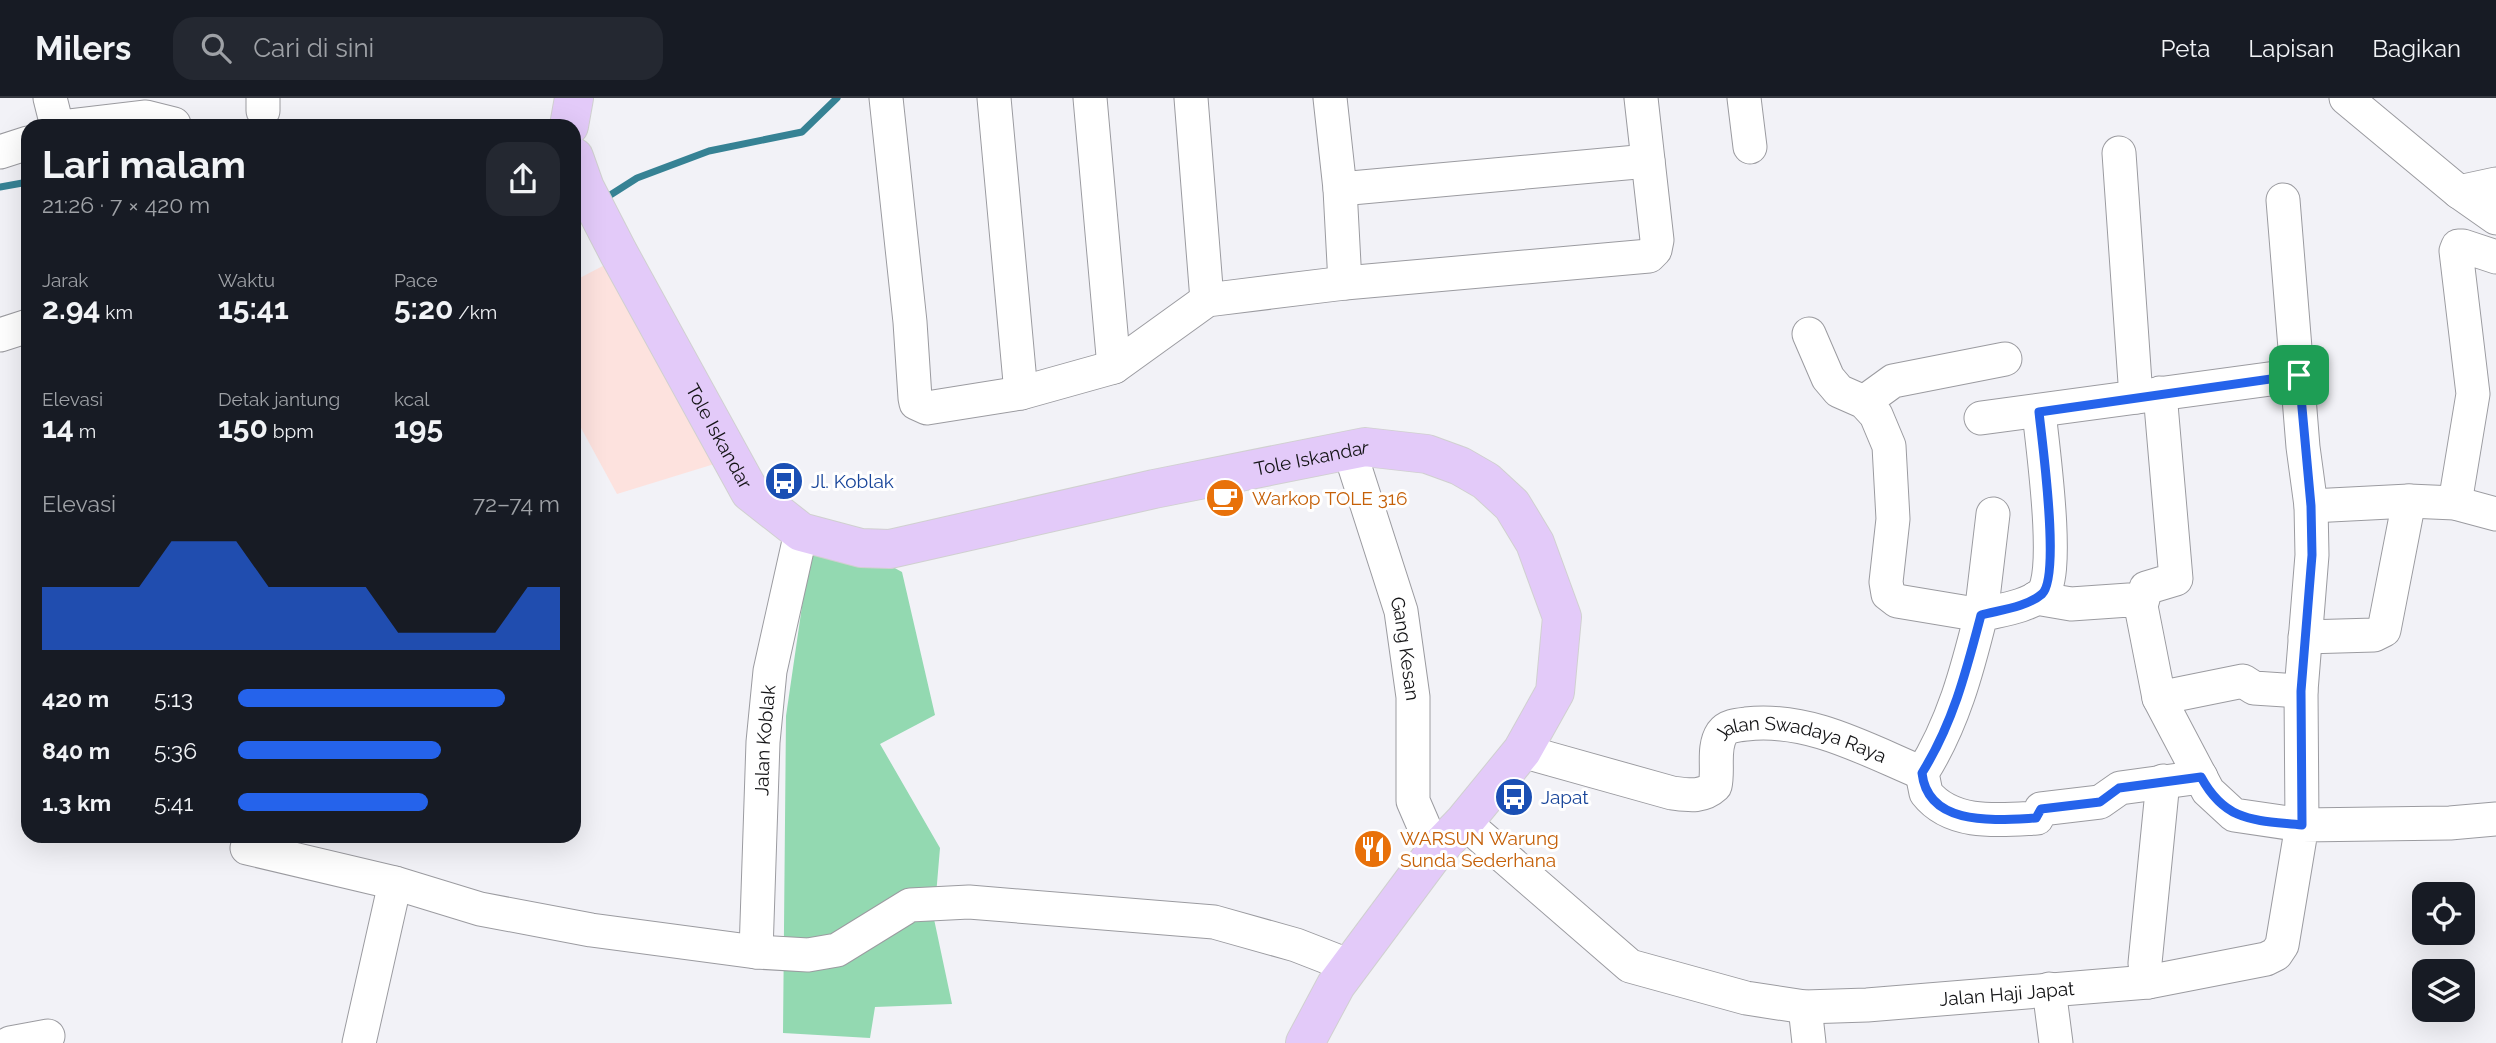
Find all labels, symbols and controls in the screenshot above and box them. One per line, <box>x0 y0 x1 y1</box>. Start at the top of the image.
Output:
search box <box>173 17 663 80</box>
text: Milers <box>35 29 131 68</box>
icon: search <box>197 29 235 67</box>
text: Cari di sini <box>253 33 374 63</box>
text: Peta <box>2161 34 2210 63</box>
text: Lapisan <box>2248 34 2334 63</box>
text: Bagikan <box>2372 34 2461 63</box>
text: Lari malam <box>42 142 246 187</box>
button: share <box>486 142 560 216</box>
text: 21:26 · 7 × 420 m <box>42 191 210 218</box>
text: Jarak <box>42 269 88 291</box>
text: Waktu <box>218 269 275 291</box>
text: Pace <box>394 269 438 291</box>
text: 2.94 <box>42 291 100 326</box>
text: 15:41 <box>218 291 289 326</box>
text: 5:20 <box>394 291 453 326</box>
text: km <box>100 301 133 323</box>
text: /km <box>453 301 497 323</box>
pin <box>2269 345 2329 405</box>
icon: arrive <box>2280 356 2318 394</box>
street label: Tole Iskandar <box>682 380 757 493</box>
text: Elevasi <box>42 388 103 410</box>
text: Detak jantung <box>218 388 340 410</box>
text: kcal <box>394 388 430 410</box>
text: 14 <box>42 410 74 445</box>
text: 150 <box>218 410 268 445</box>
text: 195 <box>394 410 443 445</box>
text: m <box>74 420 96 442</box>
text: bpm <box>268 420 314 442</box>
street label: Tole Iskandar <box>1252 436 1370 480</box>
bus stop icon: Jl. Koblak <box>763 460 805 502</box>
place label: Jl. Koblak <box>811 470 894 492</box>
cafe icon: Warkop TOLE 316 <box>1204 477 1246 519</box>
place label: Warkop TOLE 316 <box>1252 487 1407 509</box>
text: Elevasi <box>42 490 116 517</box>
text: 72–74 m <box>473 490 560 517</box>
street label: Gang Kesan <box>1386 594 1424 702</box>
street label: Jalan Koblak <box>750 684 780 796</box>
text: 420 m <box>42 685 109 712</box>
text: 5:13 <box>154 685 193 712</box>
street label: Jalan Swadaya Raya <box>1709 712 1890 767</box>
text: 840 m <box>42 737 110 764</box>
text: 5:36 <box>154 737 197 764</box>
bus stop icon: Japat <box>1493 776 1535 818</box>
place label: Japat <box>1541 786 1589 808</box>
text: 1.3 km <box>42 789 111 816</box>
text: 5:41 <box>154 789 193 816</box>
place label: WARSUN Warung Sunda Sederhana <box>1400 827 1559 871</box>
restaurant icon: WARSUN Warung Sunda Sederhana <box>1352 828 1394 870</box>
map controls <box>2412 882 2475 1022</box>
button: locate <box>2412 882 2475 945</box>
button: layers <box>2412 959 2475 1022</box>
street label: Jalan Haji Japat <box>1938 977 2076 1010</box>

